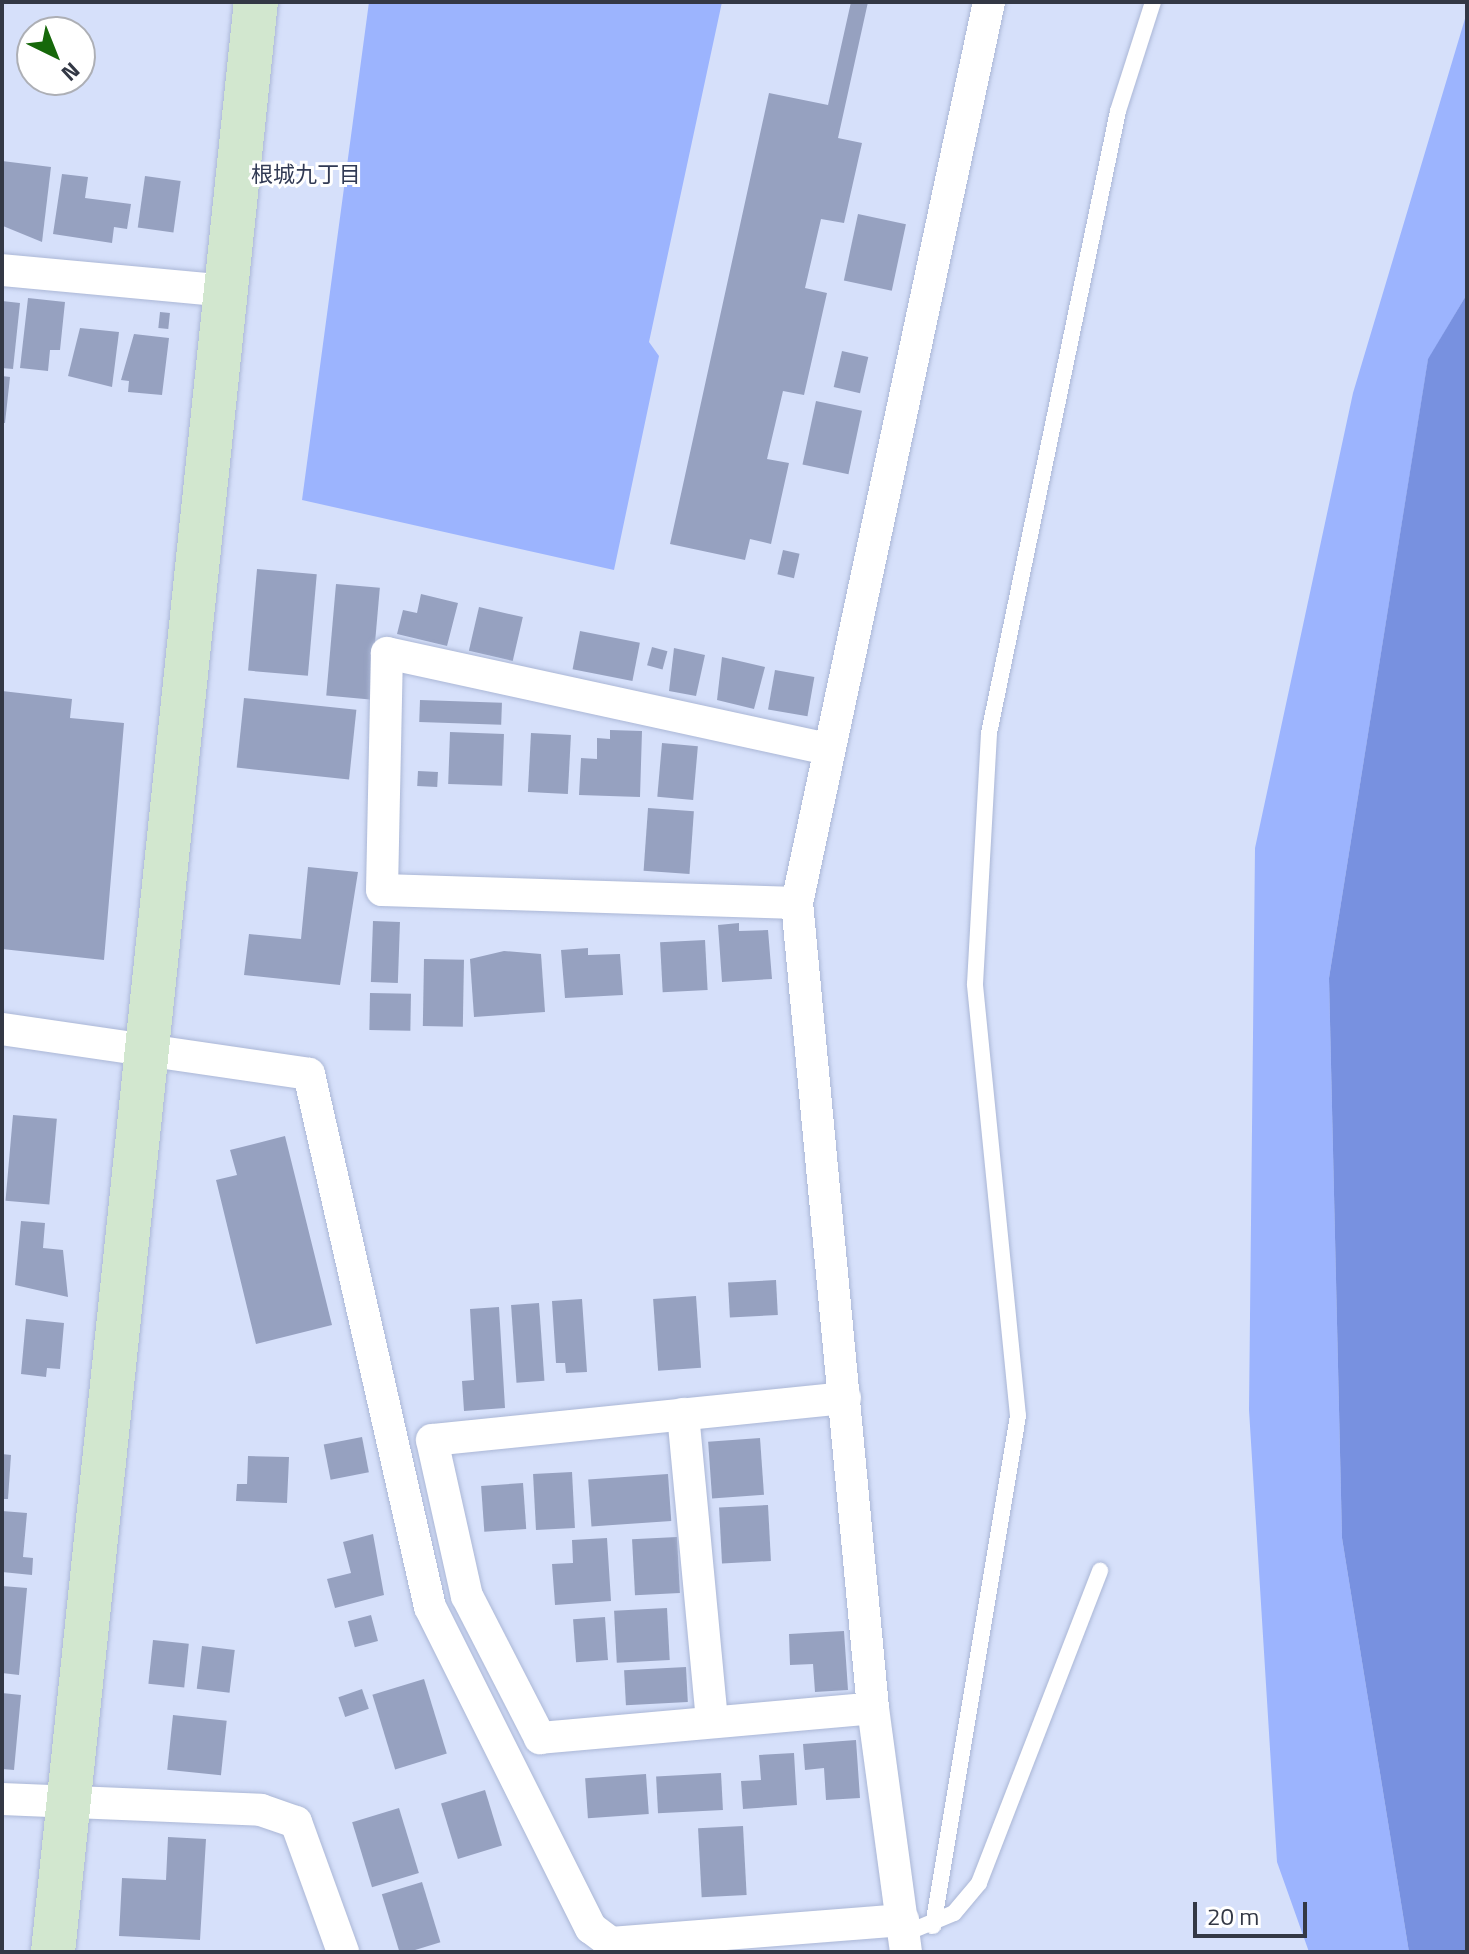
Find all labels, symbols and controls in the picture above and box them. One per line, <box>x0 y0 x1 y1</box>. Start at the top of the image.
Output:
north arrow <box>16 16 96 96</box>
text: N <box>54 54 88 90</box>
district label: 根城九丁目 <box>251 162 361 188</box>
scale bar <box>1197 1886 1311 1936</box>
text: 20 m <box>1207 1898 1259 1934</box>

